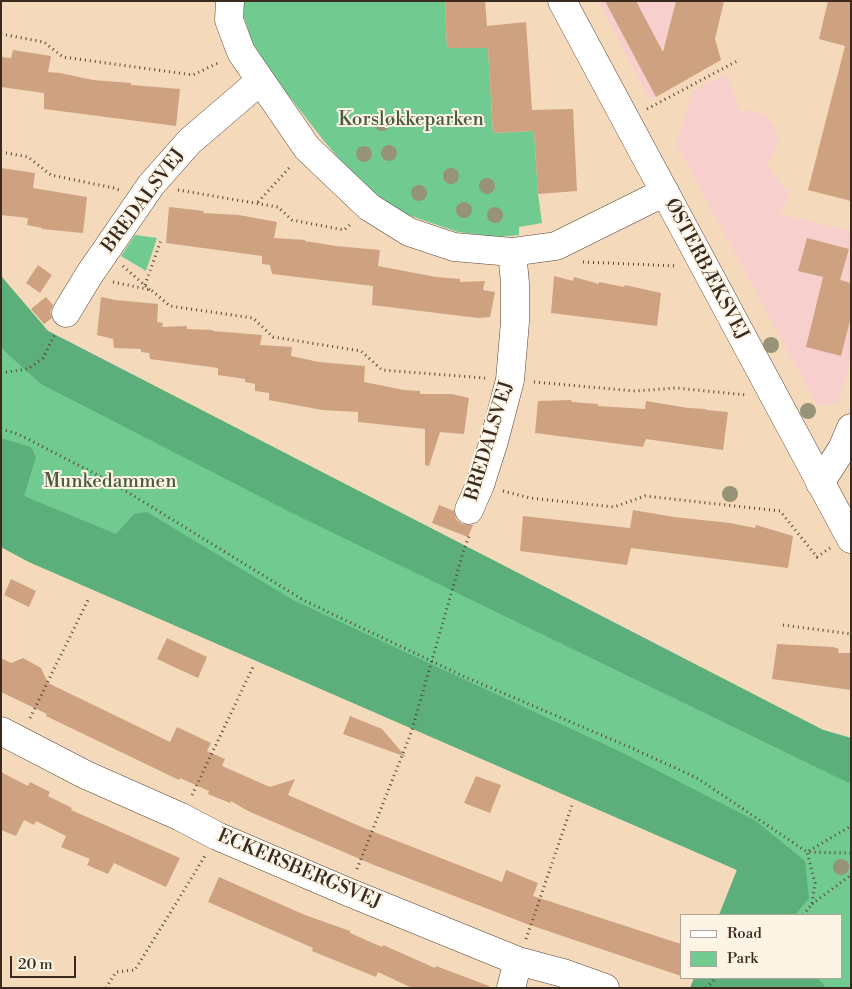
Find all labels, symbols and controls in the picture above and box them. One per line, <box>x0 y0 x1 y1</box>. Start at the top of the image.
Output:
park label: Korsløkkeparken <box>338 109 484 131</box>
street label: BREDALSVEJ <box>97 144 191 258</box>
street label: ØSTERBÆKSVEJ <box>659 195 753 345</box>
street label: BREDALSVEJ <box>461 378 519 504</box>
park label: Munkedammen <box>44 471 176 493</box>
street label: ECKERSBERGSVEJ <box>213 825 385 915</box>
legend <box>680 914 842 979</box>
text: Road <box>727 924 762 943</box>
scale bar <box>12 946 79 978</box>
text: Park <box>727 949 758 968</box>
text: 20 m <box>18 955 53 974</box>

